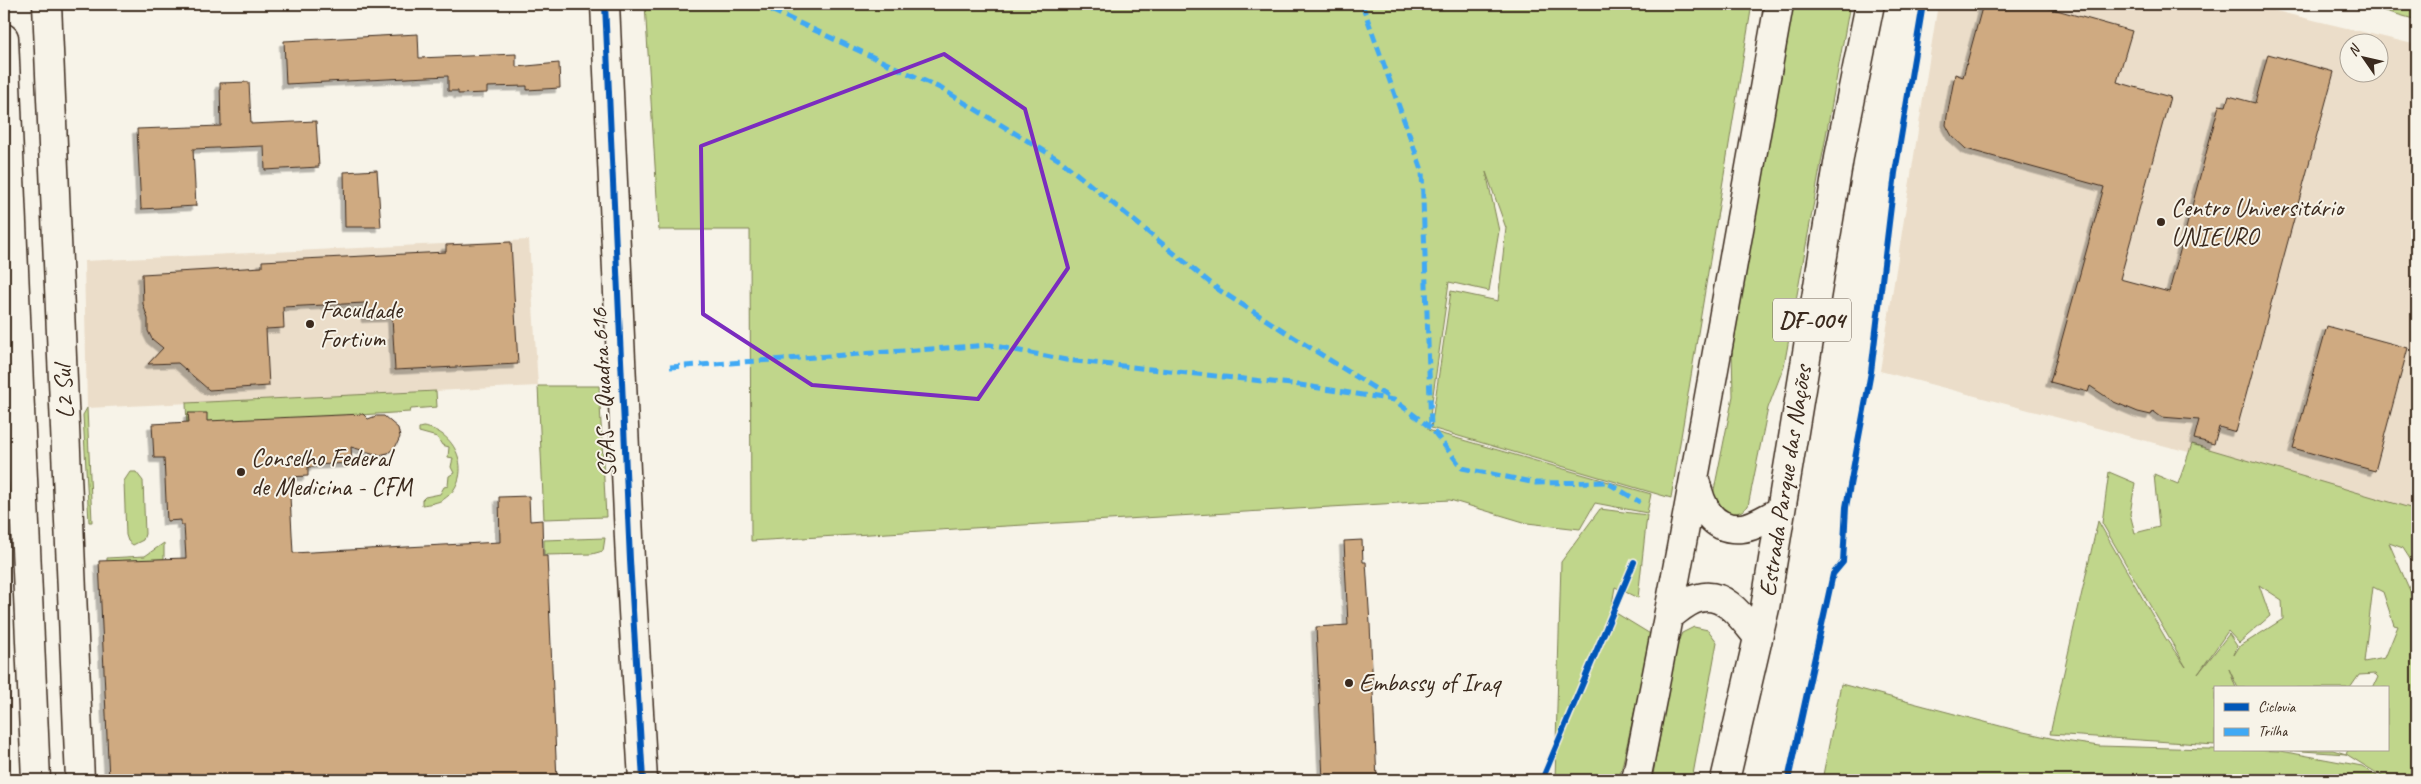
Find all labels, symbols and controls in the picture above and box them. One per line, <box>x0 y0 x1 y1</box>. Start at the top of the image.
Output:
north arrow <box>2338 32 2388 82</box>
text: N <box>2344 41 2364 59</box>
place label: Centro Universitário UNIEURO <box>2171 192 2346 253</box>
marker: Centro Universitário UNIEURO <box>2155 216 2167 228</box>
place label: Faculdade Fortium <box>320 294 404 355</box>
road number: DF-004 <box>1773 298 1851 342</box>
street label: SGAS - Quadra 616 <box>583 307 623 479</box>
marker: Faculdade Fortium <box>304 318 316 330</box>
street label: L2 Sul <box>46 360 81 419</box>
street label: Estrada Parque das Nações <box>1751 361 1819 599</box>
place label: Conselho Federal de Medicina - CFM <box>251 442 413 503</box>
marker: Conselho Federal de Medicina - CFM <box>235 466 247 478</box>
place label: Embassy of Iraq <box>1359 667 1503 699</box>
marker: Embassy of Iraq <box>1343 677 1355 689</box>
legend <box>2214 686 2388 752</box>
text: Ciclovia <box>2258 698 2297 717</box>
text: Trilha <box>2258 722 2288 741</box>

